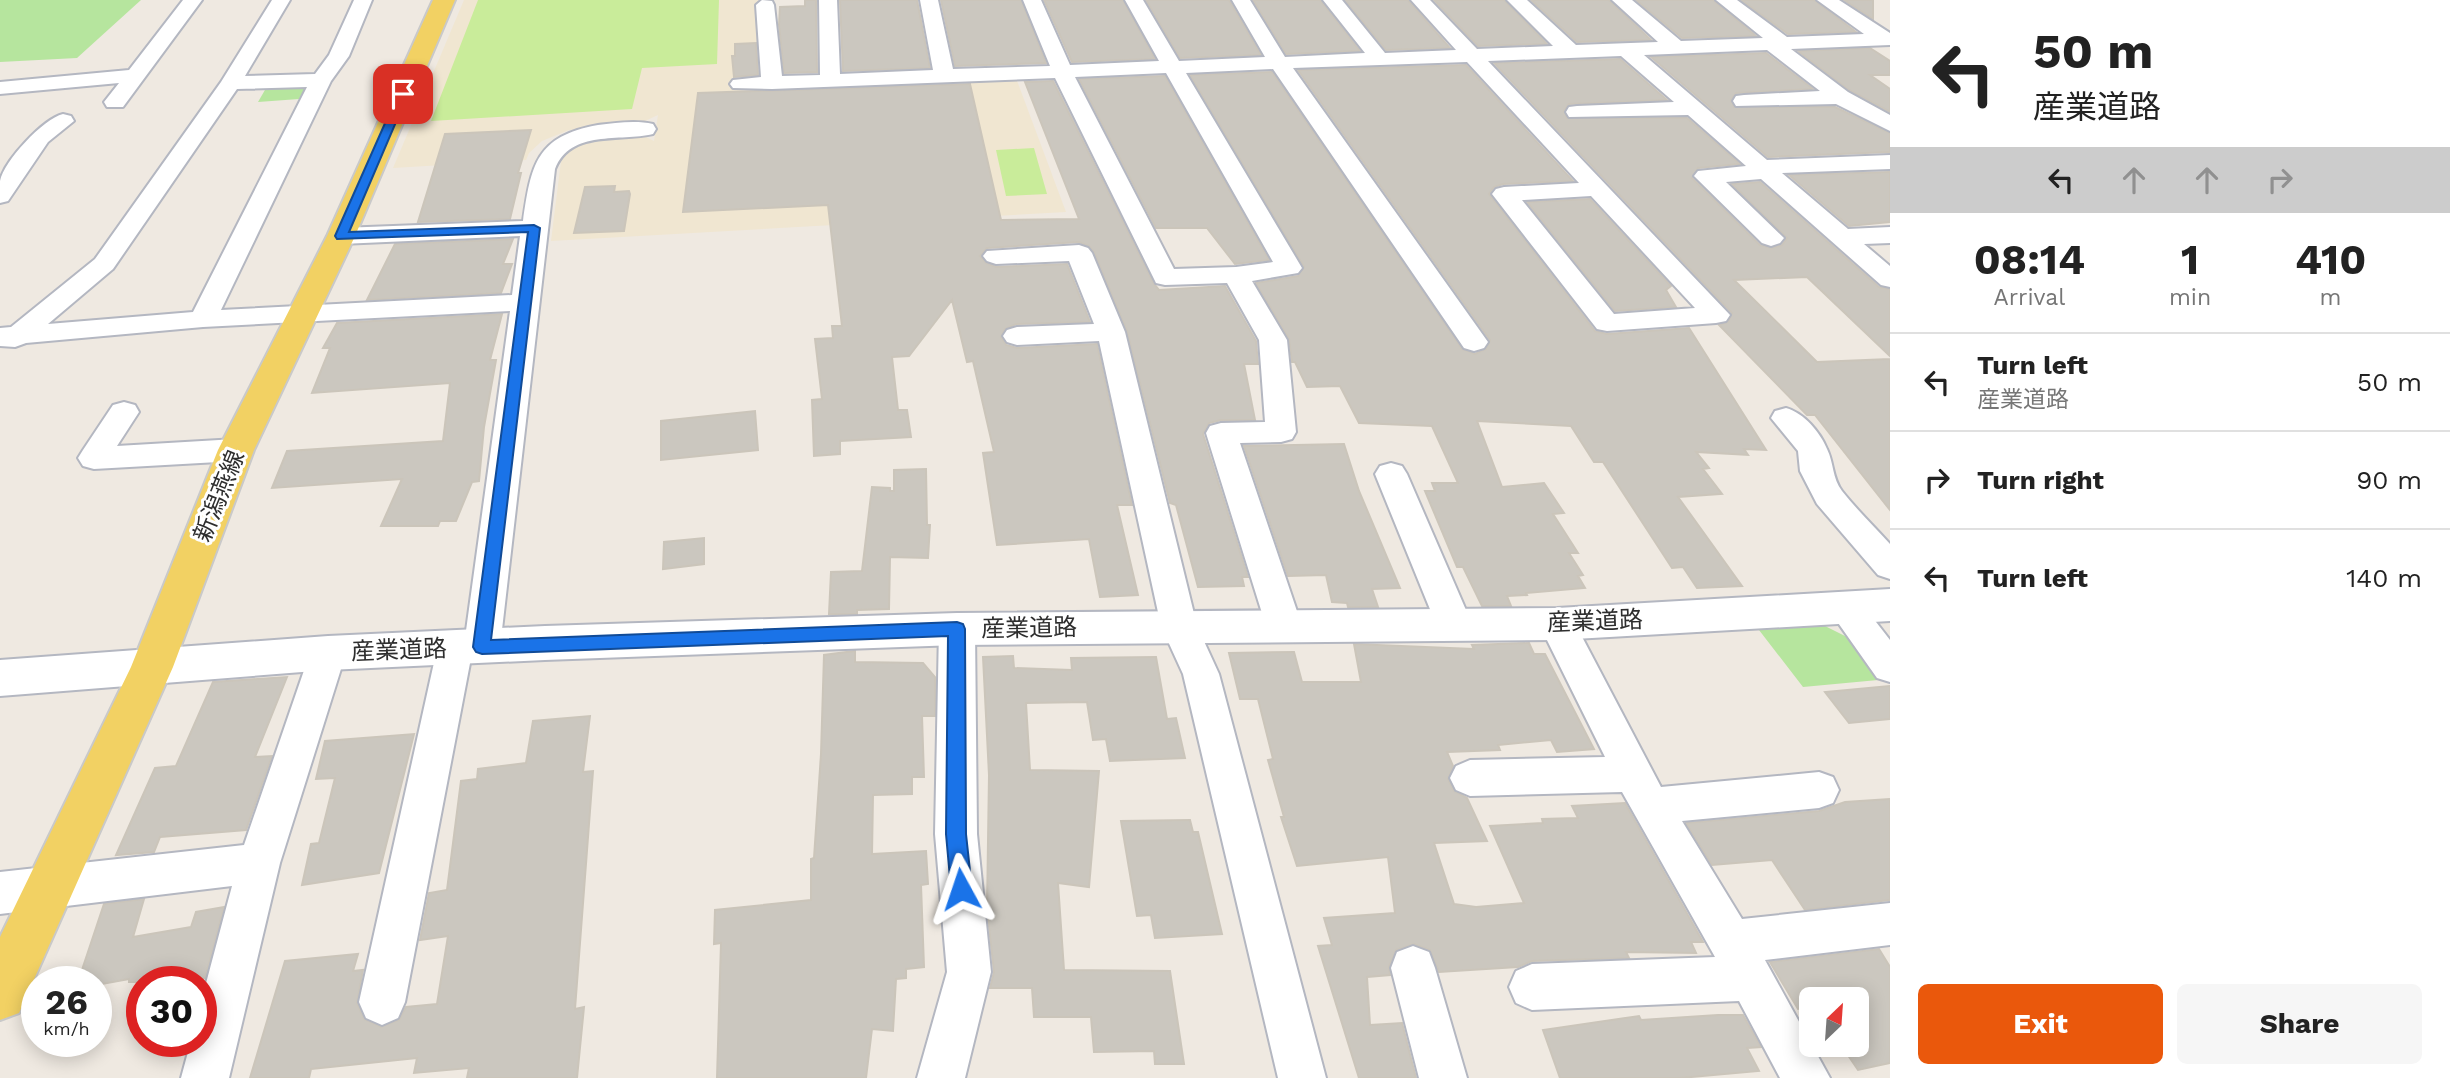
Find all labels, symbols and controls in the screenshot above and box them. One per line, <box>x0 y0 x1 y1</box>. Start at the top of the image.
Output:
text: 50 m <box>2033 22 2153 80</box>
icon: left <box>1918 28 2009 119</box>
pin <box>373 64 433 124</box>
icon: arrive <box>384 75 422 113</box>
text: 産業道路 <box>2033 88 2161 126</box>
icon: left <box>2042 161 2080 199</box>
icon: ahead <box>2115 161 2153 199</box>
icon: ahead <box>2188 161 2226 199</box>
icon: right <box>2261 161 2299 199</box>
text: 08:14 <box>1974 235 2085 284</box>
text: 1 <box>2181 235 2199 284</box>
text: 410 <box>2295 235 2366 284</box>
text: Arrival <box>1994 284 2065 311</box>
text: min <box>2169 284 2211 311</box>
text: m <box>2320 284 2342 311</box>
text: Turn left <box>1977 350 2088 380</box>
icon: left <box>1918 363 1956 401</box>
text: 50 m <box>2357 367 2422 397</box>
text: 産業道路 <box>1977 386 2069 413</box>
street label: 新潟燕線 <box>188 446 250 546</box>
icon: right <box>1918 461 1956 499</box>
text: Turn right <box>1977 465 2104 495</box>
text: 90 m <box>2356 465 2422 495</box>
icon: left <box>1918 559 1956 597</box>
text: Turn left <box>1977 563 2088 593</box>
text: 140 m <box>2346 563 2422 593</box>
street label: 産業道路 <box>1547 605 1643 637</box>
street label: 産業道路 <box>981 613 1077 643</box>
street label: 産業道路 <box>351 634 447 666</box>
position arrow <box>924 852 998 926</box>
speed limit sign: 30 <box>126 966 217 1057</box>
text: 26 <box>45 981 88 1023</box>
button: Exit <box>1918 984 2163 1064</box>
button: Share <box>2177 984 2422 1064</box>
north arrow <box>1799 987 1869 1057</box>
map controls <box>1799 987 1869 1057</box>
text: km/h <box>43 1018 90 1039</box>

